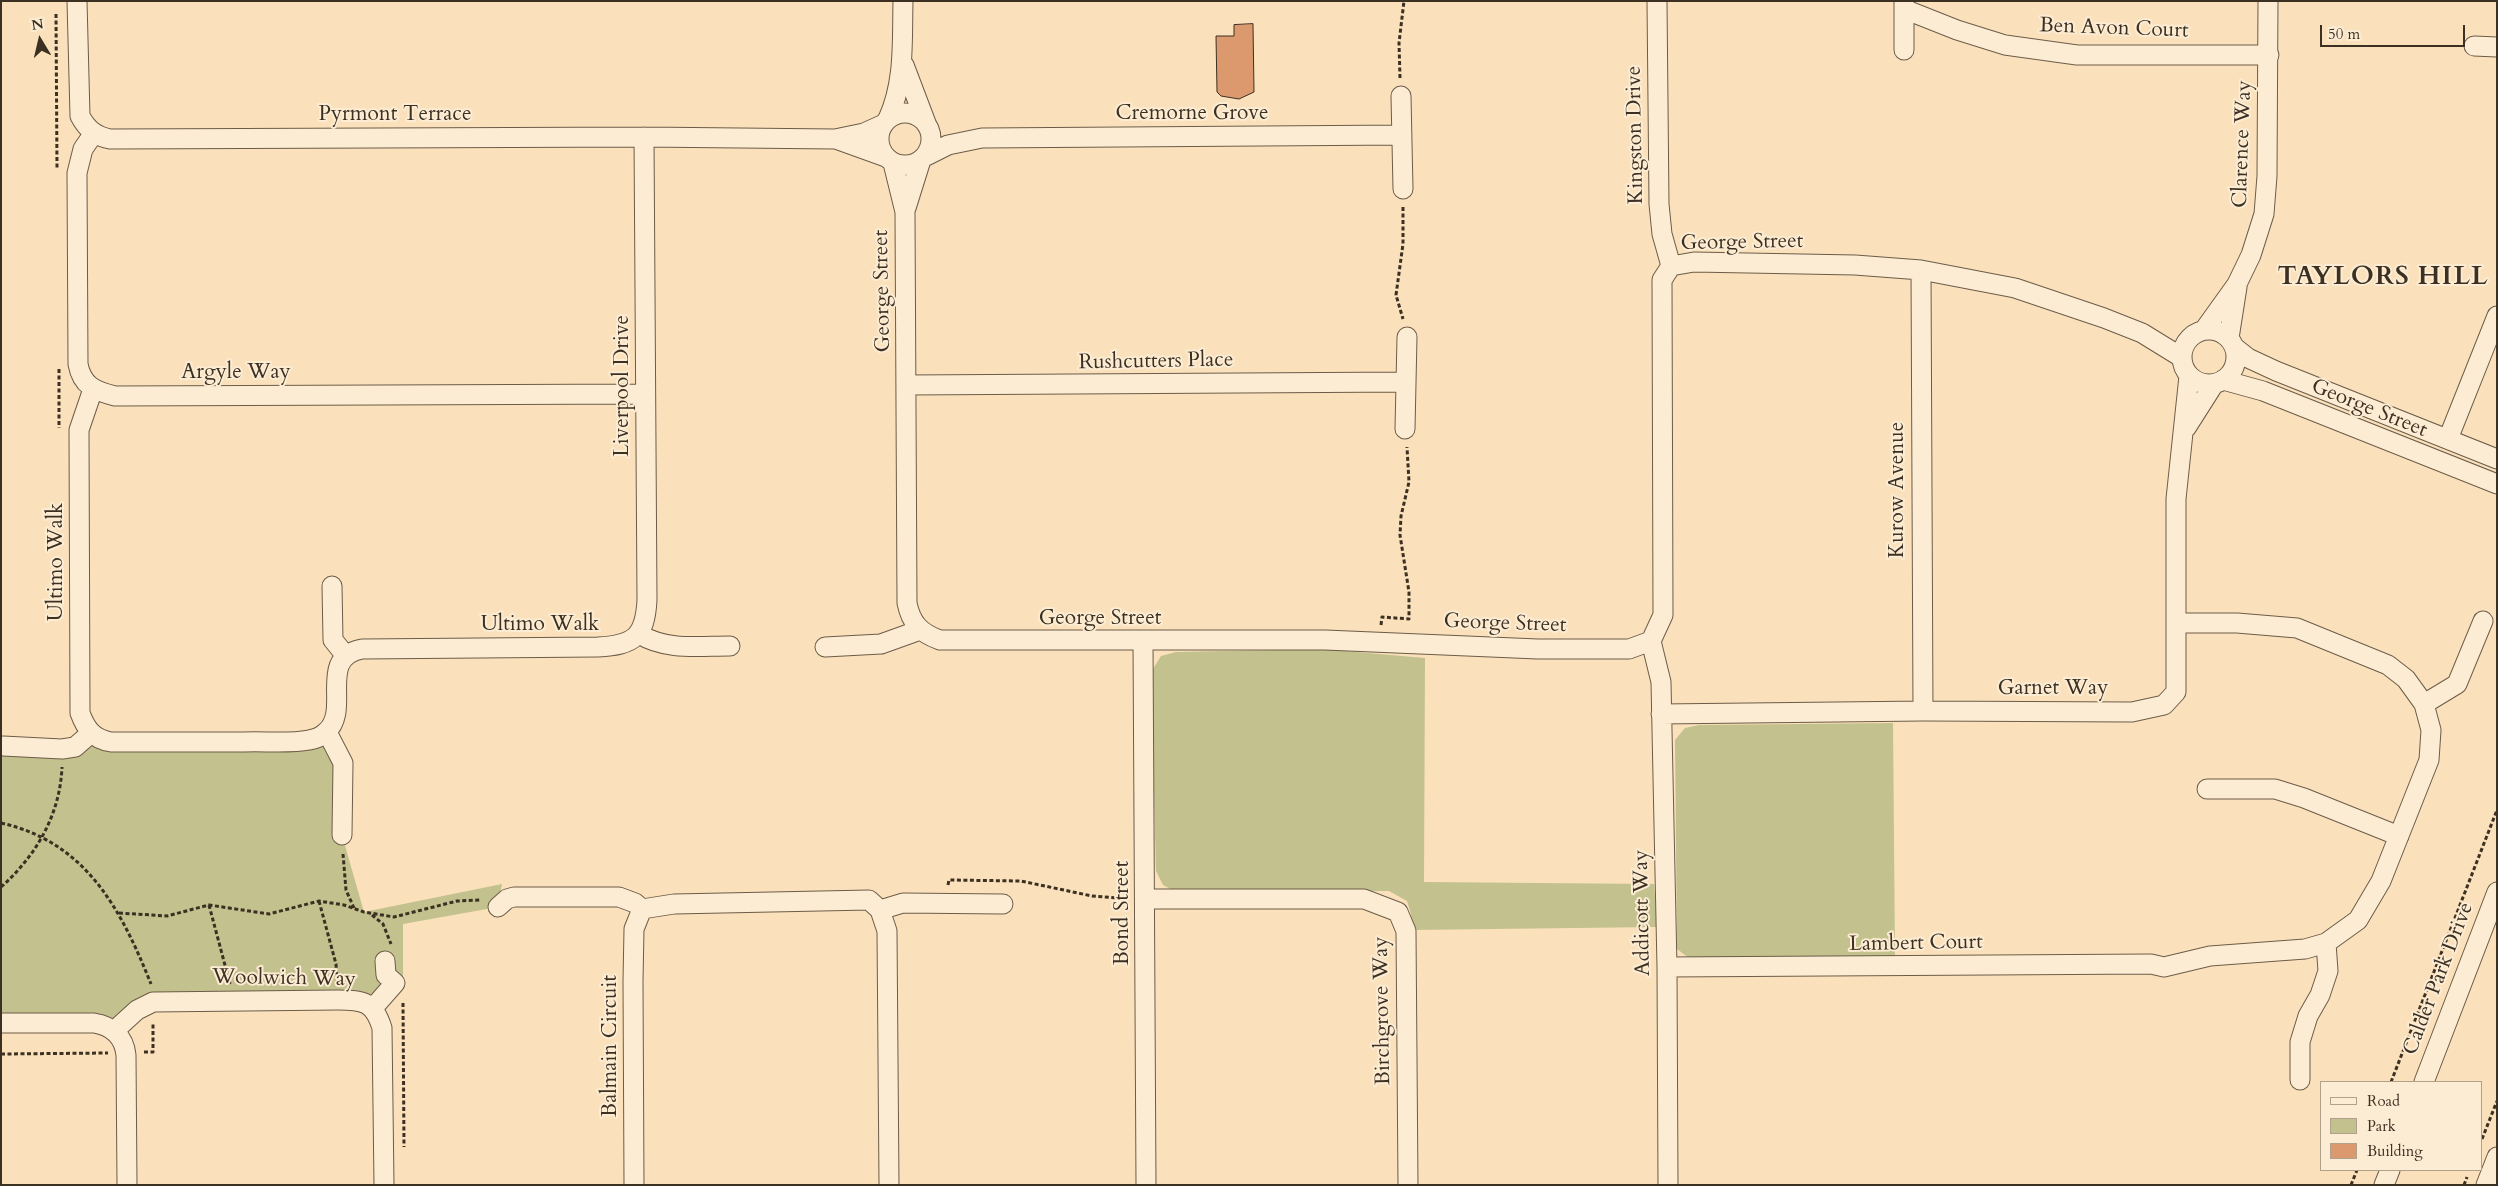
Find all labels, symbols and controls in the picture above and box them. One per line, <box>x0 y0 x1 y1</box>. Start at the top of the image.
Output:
text: N <box>30 14 45 35</box>
street label: Ben Avon Court <box>2039 14 2189 44</box>
north arrow <box>15 15 65 65</box>
scale bar <box>2323 15 2468 47</box>
text: 50 m <box>2328 24 2360 44</box>
street label: Kingston Drive <box>1622 65 1650 205</box>
street label: Clarence Way <box>2228 80 2258 208</box>
street label: Cremorne Grove <box>1116 101 1268 127</box>
street label: Pyrmont Terrace <box>319 102 471 128</box>
street label: George Street <box>869 229 897 353</box>
street label: George Street <box>1680 229 1804 257</box>
district label: TAYLORS HILL <box>2276 262 2490 294</box>
street label: Liverpool Drive <box>610 315 636 457</box>
street label: Rushcutters Place <box>1078 348 1234 376</box>
street label: Argyle Way <box>181 360 291 386</box>
street label: George Street <box>2307 374 2431 444</box>
street label: Kurow Avenue <box>1885 422 1911 558</box>
street label: Ultimo Walk <box>44 503 70 621</box>
street label: George Street <box>1039 606 1161 632</box>
street label: George Street <box>1443 609 1567 639</box>
street label: Ultimo Walk <box>481 612 599 638</box>
street label: Garnet Way <box>1998 676 2108 702</box>
street label: Addicott Way <box>1629 850 1657 976</box>
street label: Bond Street <box>1110 861 1136 965</box>
street label: Calder Park Drive <box>2398 899 2480 1059</box>
street label: Lambert Court <box>1849 930 1983 958</box>
street label: Birchgrove Way <box>1369 936 1397 1086</box>
street label: Woolwich Way <box>212 965 356 993</box>
street label: Balmain Circuit <box>598 975 624 1117</box>
legend <box>2320 1081 2483 1171</box>
text: Road <box>2367 1091 2400 1111</box>
text: Park <box>2367 1116 2396 1136</box>
text: Building <box>2367 1141 2423 1161</box>

